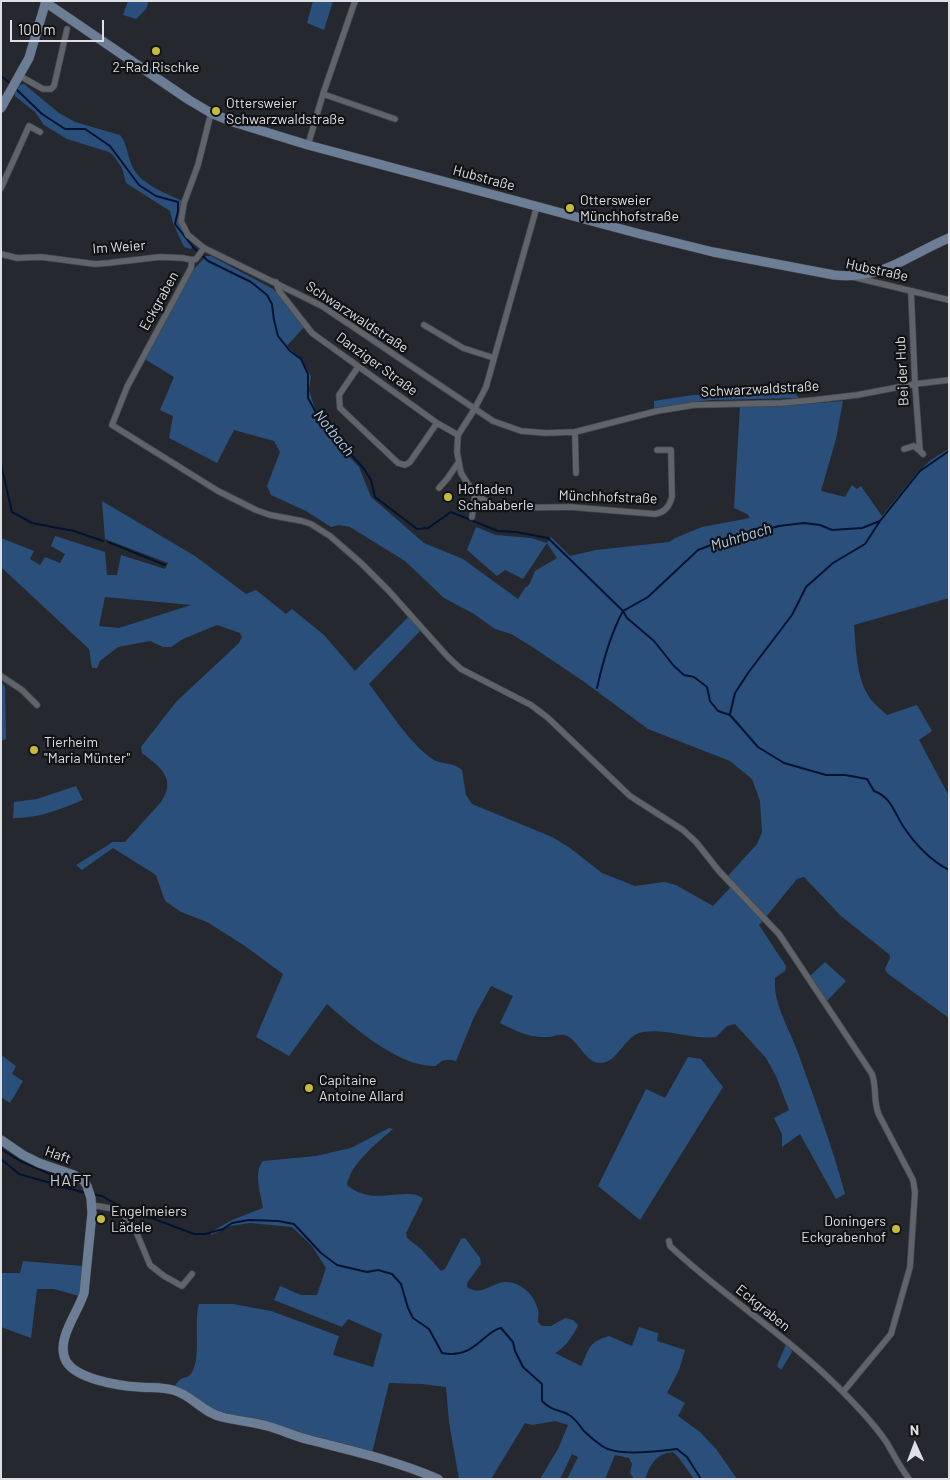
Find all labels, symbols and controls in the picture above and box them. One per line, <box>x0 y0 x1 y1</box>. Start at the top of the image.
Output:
scale bar <box>12 10 106 42</box>
text: 100 m <box>18 20 56 38</box>
marker: 2-Rad Rischke <box>150 45 162 57</box>
place label: 2-Rad Rischke <box>112 59 200 75</box>
place label: Ottersweier Schwarzwaldstraße <box>226 95 345 128</box>
marker: Ottersweier Schwarzwaldstraße <box>210 105 222 117</box>
street label: Hubstraße <box>451 162 517 194</box>
place label: Ottersweier Münchhofstraße <box>580 192 679 224</box>
marker: Ottersweier Münchhofstraße <box>564 202 576 214</box>
street label: Im Weier <box>92 237 146 257</box>
street label: Hubstraße <box>844 255 910 285</box>
street label: Eckgraben <box>136 269 182 333</box>
street label: Schwarzwaldstraße <box>303 278 411 356</box>
street label: Danziger Straße <box>333 329 421 399</box>
street label: Bei der Hub <box>892 336 912 406</box>
street label: Schwarzwaldstraße <box>700 378 820 400</box>
water label: Notbach <box>310 406 358 460</box>
place label: Hofladen Schababerle <box>458 481 534 514</box>
street label: Münchhofstraße <box>558 487 658 507</box>
marker: Hofladen Schababerle <box>442 491 454 503</box>
water label: Muhrbach <box>708 519 774 555</box>
place label: Tierheim "Maria Münter" <box>44 734 130 766</box>
marker: Tierheim "Maria Münter" <box>28 744 40 756</box>
place label: Capitaine Antoine Allard <box>319 1072 404 1104</box>
marker: Capitaine Antoine Allard <box>303 1082 315 1094</box>
street label: Haft <box>43 1143 73 1167</box>
district label: HAFT <box>49 1171 93 1191</box>
place label: Engelmeiers Lädele <box>111 1203 187 1236</box>
marker: Engelmeiers Lädele <box>95 1213 107 1225</box>
place label: Doningers Eckgrabenhof <box>801 1213 886 1246</box>
marker: Doningers Eckgrabenhof <box>890 1223 902 1235</box>
street label: Eckgraben <box>733 1281 793 1335</box>
north arrow <box>890 1420 940 1470</box>
text: N <box>910 1421 919 1438</box>

